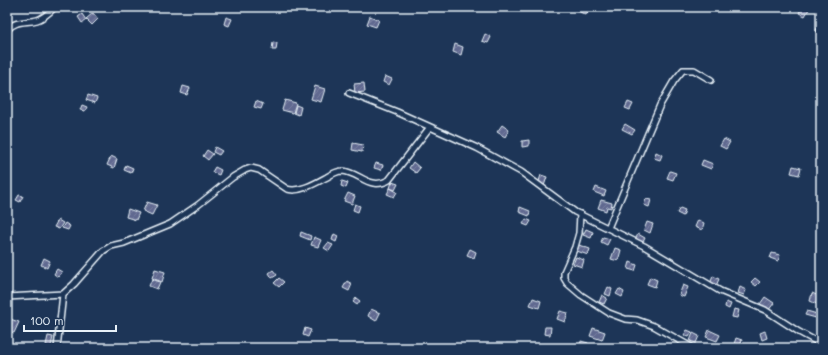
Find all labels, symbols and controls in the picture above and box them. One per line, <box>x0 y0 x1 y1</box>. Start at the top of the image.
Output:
scale bar <box>24 307 116 333</box>
text: 100 m <box>30 312 64 328</box>

